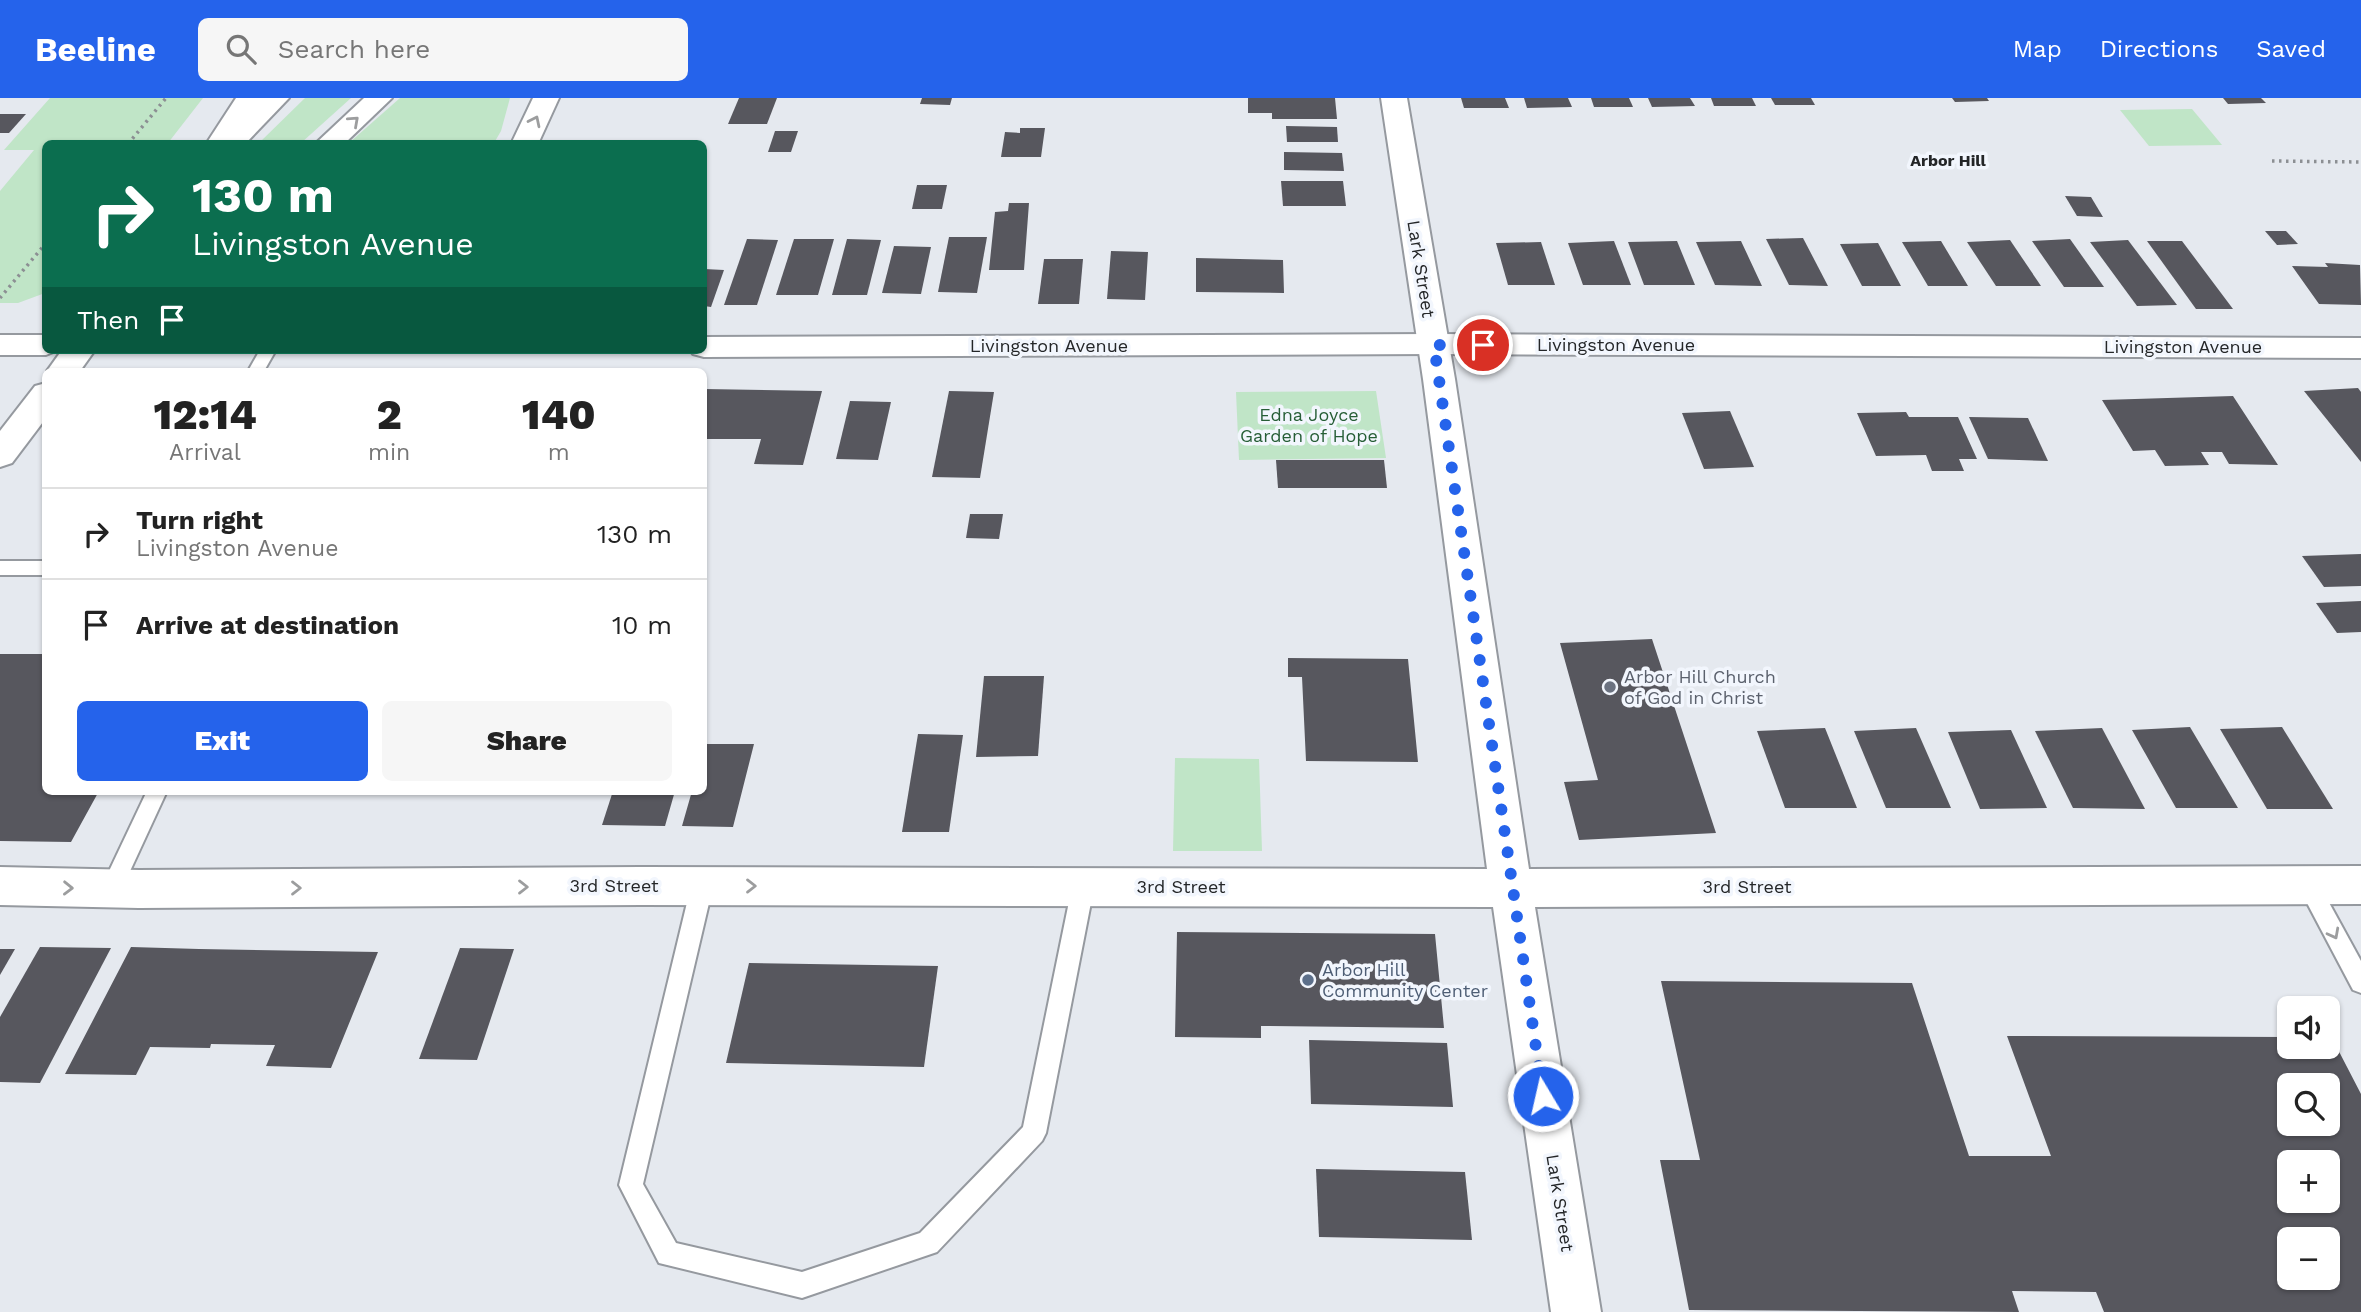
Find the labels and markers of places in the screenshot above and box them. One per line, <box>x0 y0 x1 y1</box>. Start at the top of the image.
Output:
pin <box>1453 315 1513 375</box>
place label: Arbor Hill Church of God in Christ <box>1624 666 1776 708</box>
marker: Arbor Hill Church of God in Christ <box>1602 679 1618 695</box>
place label: Arbor Hill Community Center <box>1322 959 1488 1001</box>
marker: Arbor Hill Community Center <box>1300 972 1316 988</box>

